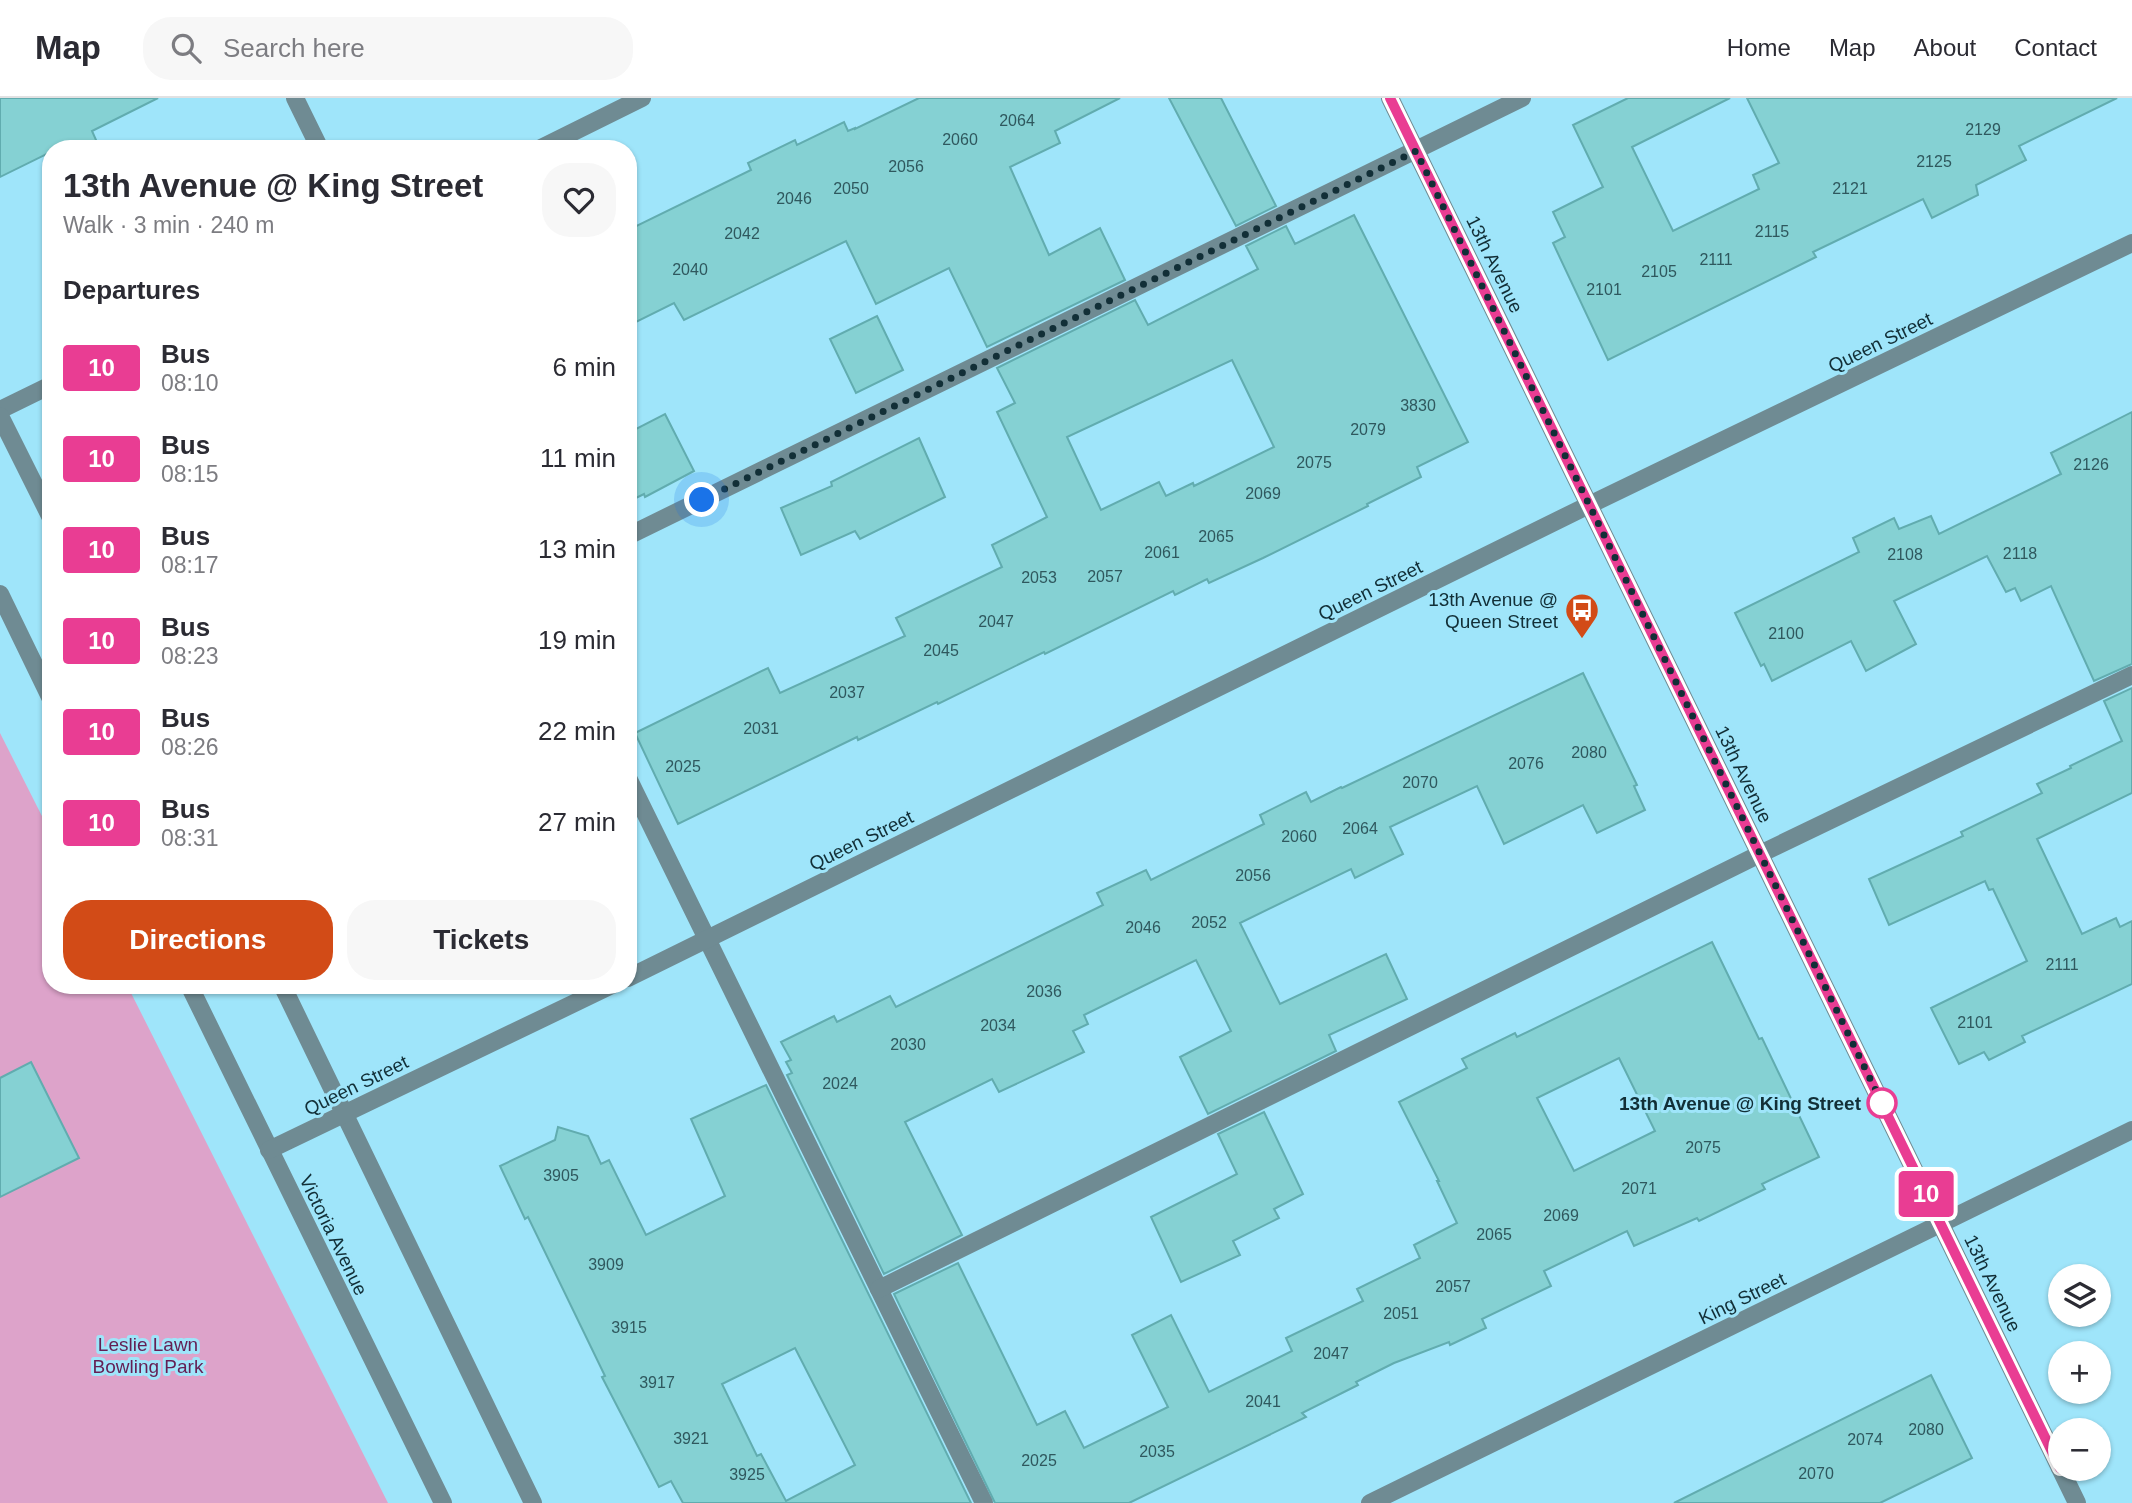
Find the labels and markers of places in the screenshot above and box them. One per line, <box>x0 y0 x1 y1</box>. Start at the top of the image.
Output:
place label: 13th Avenue @ Queen Street <box>1428 589 1559 632</box>
bus stop icon: 13th Avenue @ Queen Street <box>1563 591 1601 640</box>
marker: 13th Avenue @ King Street <box>1867 1088 1897 1118</box>
place label: 13th Avenue @ King Street <box>1619 1093 1862 1114</box>

